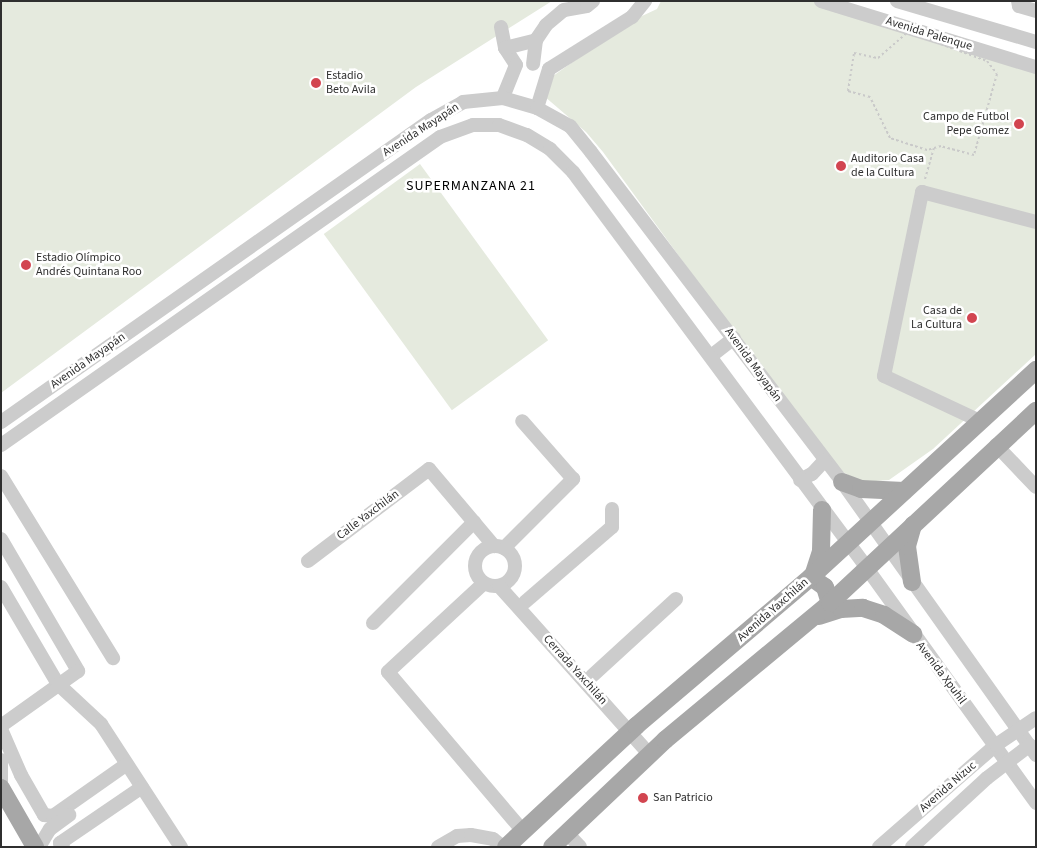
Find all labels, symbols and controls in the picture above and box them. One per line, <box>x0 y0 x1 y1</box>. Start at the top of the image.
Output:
street label: Avenida Palenque <box>884 14 974 54</box>
place label: Estadio Beto Avila <box>326 69 376 97</box>
marker: Estadio Beto Avila <box>310 77 322 89</box>
street label: Avenida Mayapán <box>380 100 462 160</box>
place label: Campo de Futbol Pepe Gomez <box>923 110 1009 138</box>
marker: Campo de Futbol Pepe Gomez <box>1013 118 1025 130</box>
place label: Auditorio Casa de la Cultura <box>851 152 924 180</box>
marker: Auditorio Casa de la Cultura <box>835 160 847 172</box>
district label: SUPERMANZANA 21 <box>404 178 538 194</box>
place label: Estadio Olímpico Andrés Quintana Roo <box>36 251 142 279</box>
marker: Estadio Olímpico Andrés Quintana Roo <box>20 259 32 271</box>
place label: Casa de La Cultura <box>911 304 962 332</box>
marker: Casa de La Cultura <box>966 312 978 324</box>
street label: Avenida Mayapán <box>721 325 785 405</box>
street label: Avenida Mayapán <box>48 330 128 392</box>
street label: Calle Yaxchilán <box>334 487 402 543</box>
street label: Avenida Yaxchilán <box>735 575 811 645</box>
street label: Cerrada Yaxchilán <box>540 632 610 708</box>
street label: Avenida Xpuhil <box>913 639 969 707</box>
street label: Avenida Nizuc <box>917 759 979 815</box>
place label: San Patricio <box>653 791 713 805</box>
marker: San Patricio <box>637 792 649 804</box>

